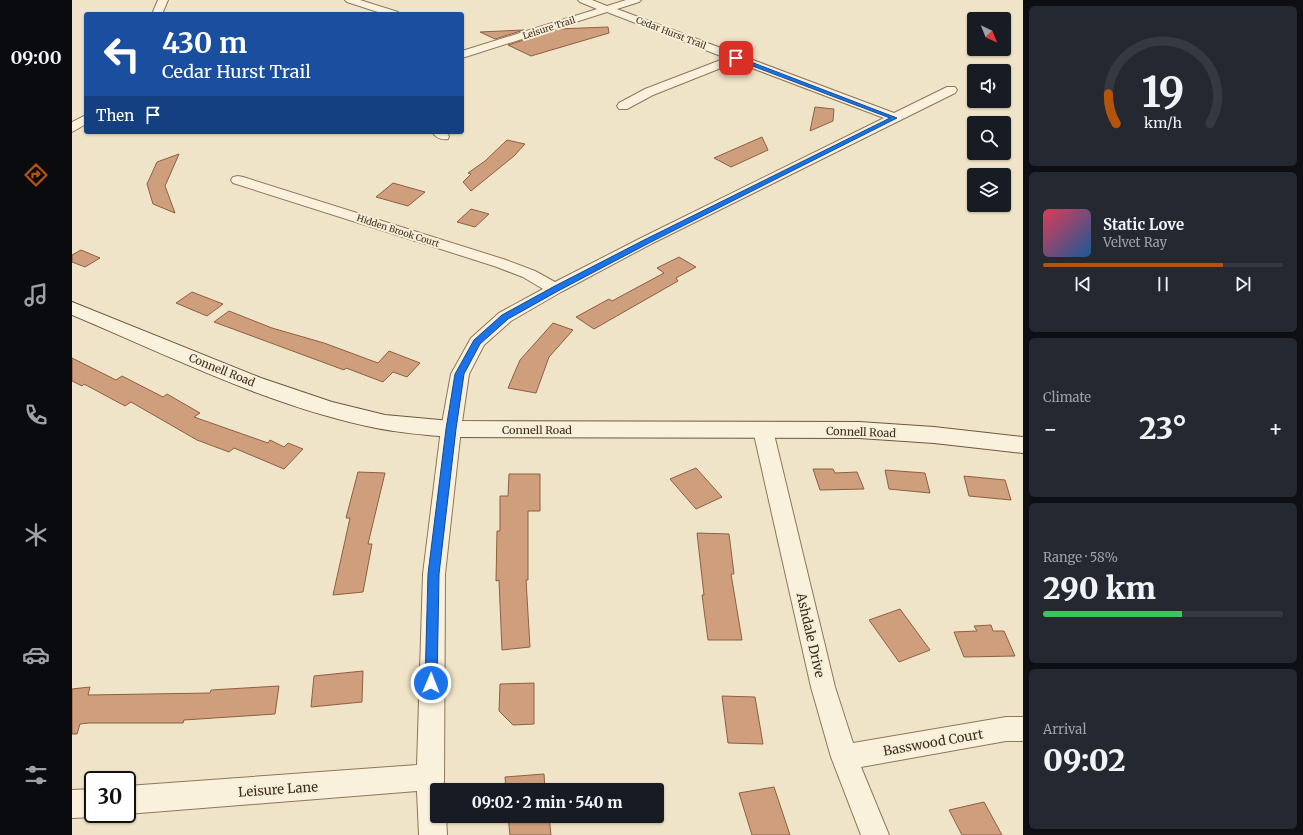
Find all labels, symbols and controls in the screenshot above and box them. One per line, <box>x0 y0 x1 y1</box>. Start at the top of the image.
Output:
north arrow <box>967 12 1011 56</box>
map controls <box>967 12 1011 212</box>
street label: Leisure Trail <box>521 14 577 41</box>
street label: Cedar Hurst Trail <box>634 14 708 51</box>
text: 430 m <box>162 25 247 61</box>
icon: left <box>96 28 148 80</box>
pin <box>719 41 753 75</box>
text: 09:00 <box>10 46 62 69</box>
icon: arrive <box>725 47 747 69</box>
text: Cedar Hurst Trail <box>162 60 311 83</box>
button: sound <box>967 64 1011 108</box>
text: 19 <box>1142 66 1184 118</box>
icon: arrive <box>142 104 164 126</box>
text: Then <box>96 106 134 125</box>
text: km/h <box>1144 113 1182 131</box>
button: search <box>967 116 1011 160</box>
icon: directions <box>22 161 50 189</box>
button: layers <box>967 168 1011 212</box>
street label: Hidden Brook Court <box>355 212 441 249</box>
text: Static Love <box>1103 215 1184 234</box>
text: Velvet Ray <box>1103 234 1167 251</box>
icon: previous <box>1072 273 1094 295</box>
icon: pause <box>1152 273 1174 295</box>
icon: next <box>1232 273 1254 295</box>
icon: music <box>22 281 50 309</box>
street label: Connell Road <box>187 350 257 390</box>
text: Climate <box>1043 389 1091 406</box>
icon: phone <box>22 401 50 429</box>
text: 23° <box>1139 409 1187 447</box>
text: − <box>1043 415 1058 443</box>
text: + <box>1268 415 1283 443</box>
street label: Connell Road <box>502 423 572 437</box>
street label: Connell Road <box>826 424 897 440</box>
icon: climate <box>22 521 50 549</box>
text: Range · 58% <box>1043 549 1118 566</box>
text: 290 km <box>1043 569 1156 607</box>
street label: Ashdale Drive <box>792 590 829 679</box>
icon: car <box>22 641 50 669</box>
position arrow <box>410 662 452 704</box>
text: Arrival <box>1043 721 1086 738</box>
street label: Basswood Court <box>882 725 984 760</box>
text: 09:02 <box>1043 741 1126 779</box>
icon: filters <box>22 761 50 789</box>
speed limit sign: 30 <box>84 771 136 823</box>
street label: Leisure Lane <box>238 778 319 801</box>
text: 09:02 · 2 min · 540 m <box>472 793 622 812</box>

